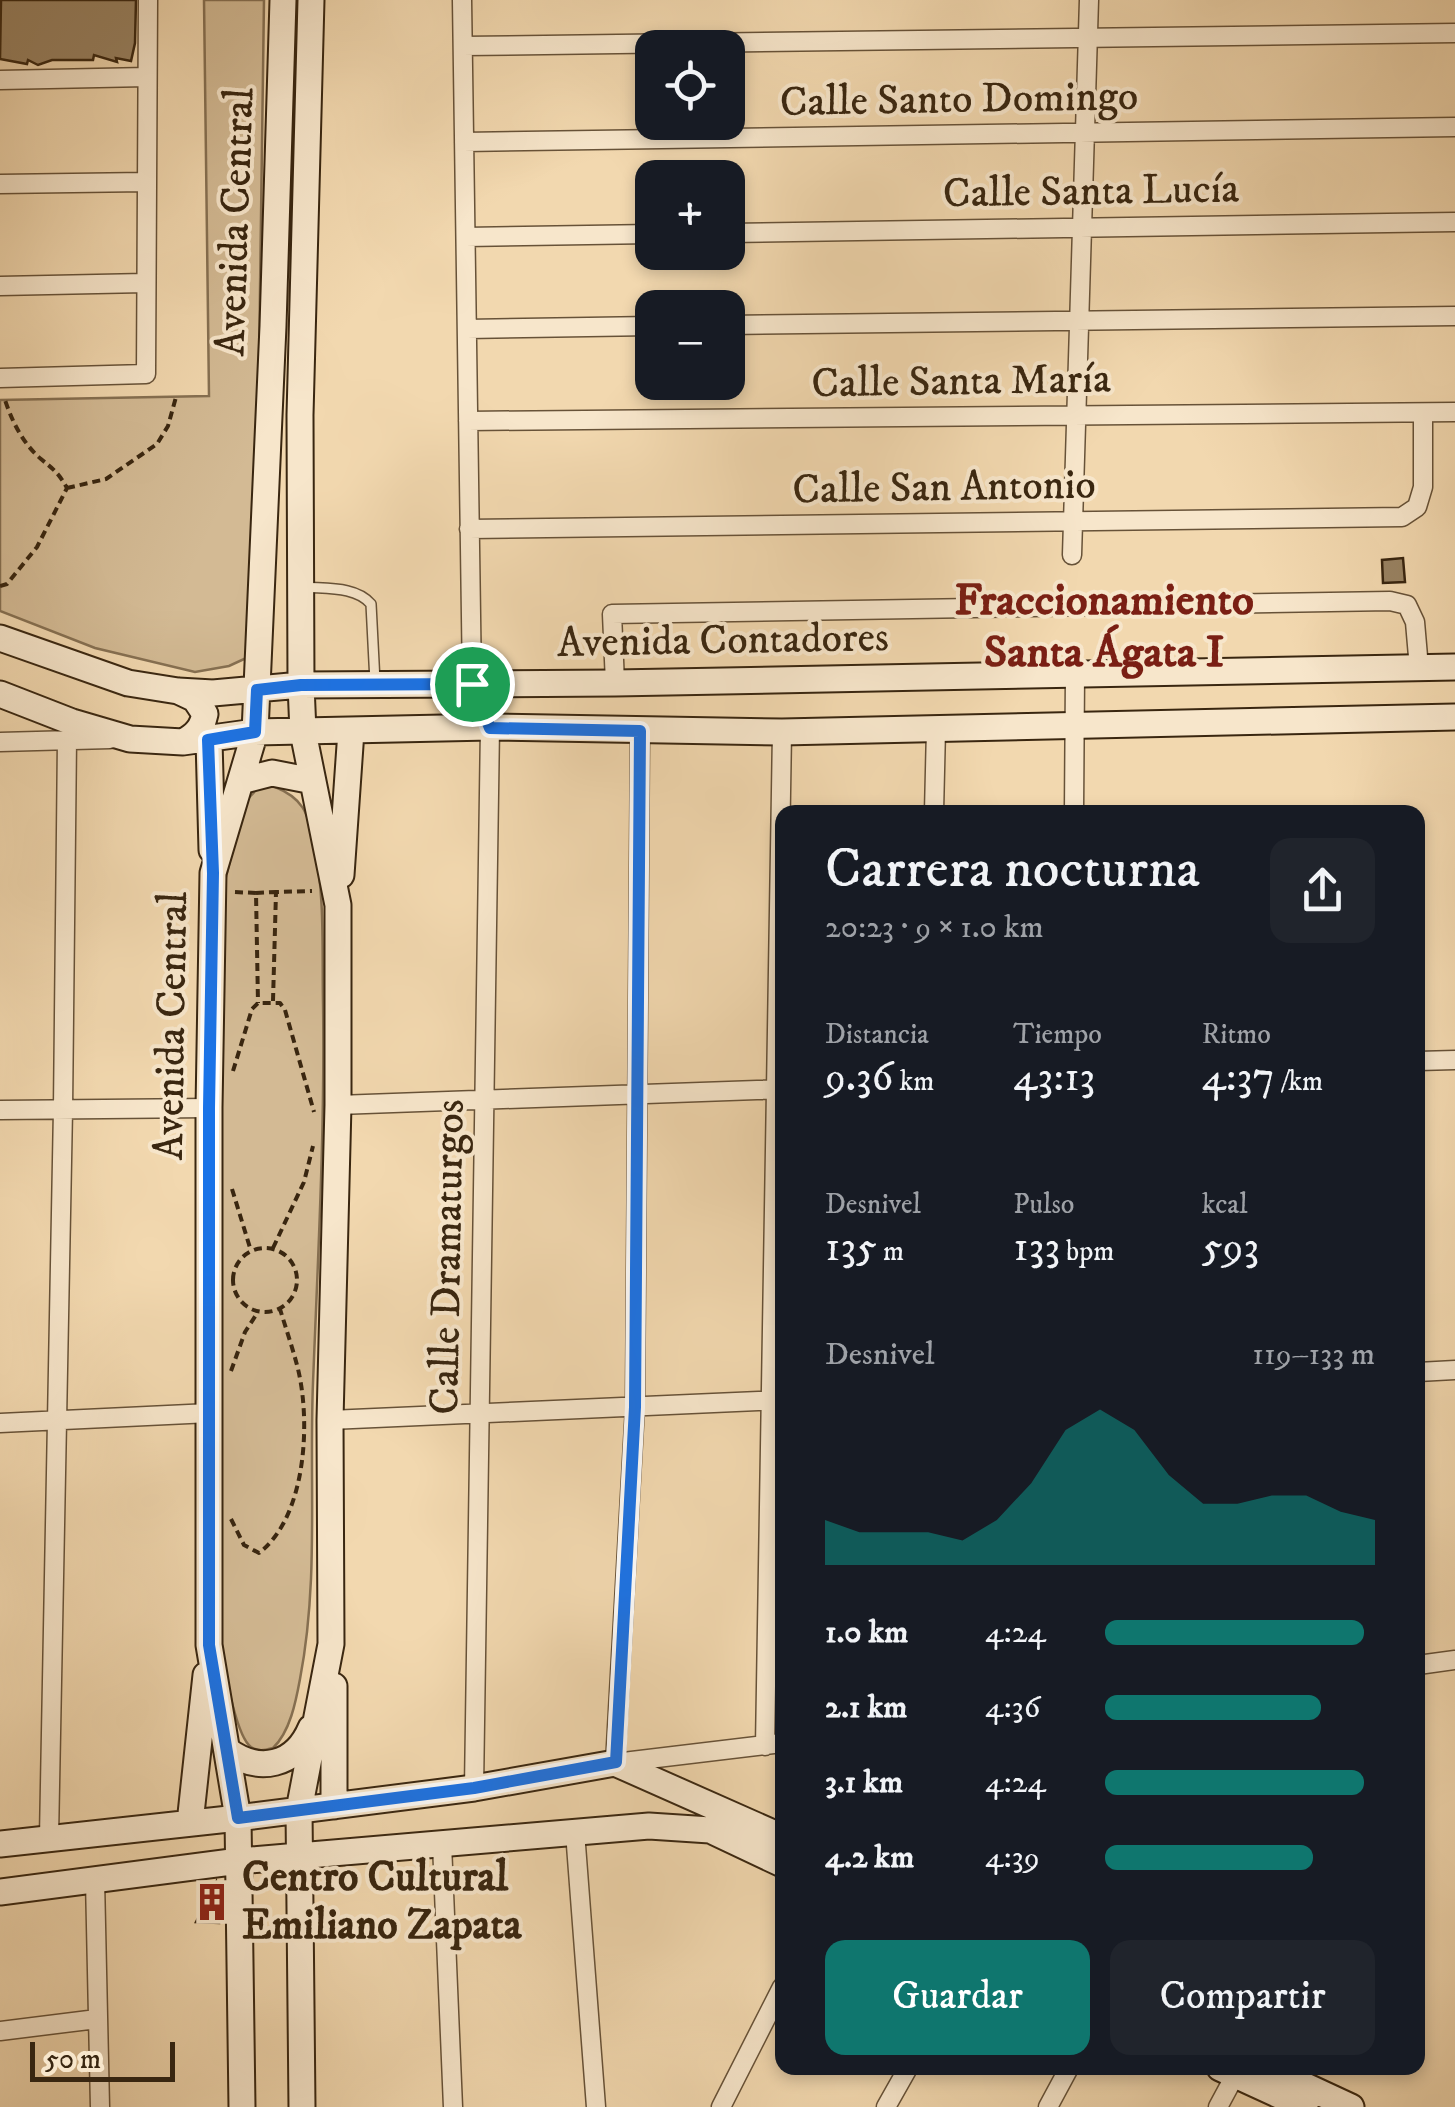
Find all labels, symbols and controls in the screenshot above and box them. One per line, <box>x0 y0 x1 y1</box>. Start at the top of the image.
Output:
map controls <box>635 30 745 400</box>
button: locate <box>635 30 745 140</box>
street label: Calle Santo Domingo <box>779 71 1139 129</box>
street label: Avenida Central <box>205 86 267 357</box>
button: + <box>635 160 745 270</box>
street label: Calle Santa Lucía <box>942 163 1240 221</box>
button: − <box>635 290 745 400</box>
street label: Calle Santa María <box>811 353 1111 411</box>
street label: Calle San Antonio <box>792 459 1096 517</box>
district label: Fraccionamiento Santa Ágata I <box>954 573 1254 681</box>
street label: Avenida Contadores <box>557 612 889 670</box>
pin <box>430 642 515 727</box>
icon: arrive <box>445 657 500 712</box>
text: Carrera nocturna <box>825 836 1200 905</box>
button: share <box>1270 838 1375 943</box>
street label: Avenida Central <box>144 891 200 1161</box>
text: 20:23 · 9 × 1.0 km <box>825 908 1044 948</box>
text: Distancia <box>825 1017 929 1052</box>
text: Tiempo <box>1013 1017 1102 1052</box>
text: Ritmo <box>1202 1017 1271 1052</box>
text: 9.36 <box>825 1052 893 1104</box>
text: 43:13 <box>1013 1052 1095 1104</box>
text: 4:37 <box>1202 1052 1275 1104</box>
text: km <box>893 1064 934 1099</box>
text: /km <box>1275 1064 1323 1099</box>
street label: Calle Dramaturgos <box>419 1099 477 1415</box>
text: Desnivel <box>825 1187 921 1222</box>
text: Pulso <box>1013 1187 1074 1222</box>
text: kcal <box>1202 1187 1248 1222</box>
text: 135 <box>825 1222 877 1274</box>
text: 133 <box>1013 1222 1060 1274</box>
text: 593 <box>1202 1222 1259 1274</box>
text: m <box>877 1234 904 1269</box>
text: bpm <box>1060 1234 1114 1269</box>
text: Desnivel <box>825 1335 935 1375</box>
text: 119–133 m <box>1252 1335 1375 1375</box>
text: 1.0 km <box>825 1613 908 1653</box>
text: 4:24 <box>985 1613 1046 1653</box>
text: 2.1 km <box>825 1688 907 1728</box>
text: 4:36 <box>985 1688 1040 1728</box>
text: 3.1 km <box>825 1763 903 1803</box>
text: 4:24 <box>985 1763 1046 1803</box>
text: 4.2 km <box>825 1838 914 1878</box>
text: 4:39 <box>985 1838 1040 1878</box>
place label: Centro Cultural Emiliano Zapata <box>242 1852 523 1952</box>
building icon: Centro Cultural Emiliano Zapata <box>191 1881 233 1923</box>
button: Guardar <box>825 1940 1090 2055</box>
button: Compartir <box>1110 1940 1375 2055</box>
scale bar <box>30 2037 175 2082</box>
text: 50 m <box>45 2042 101 2077</box>

